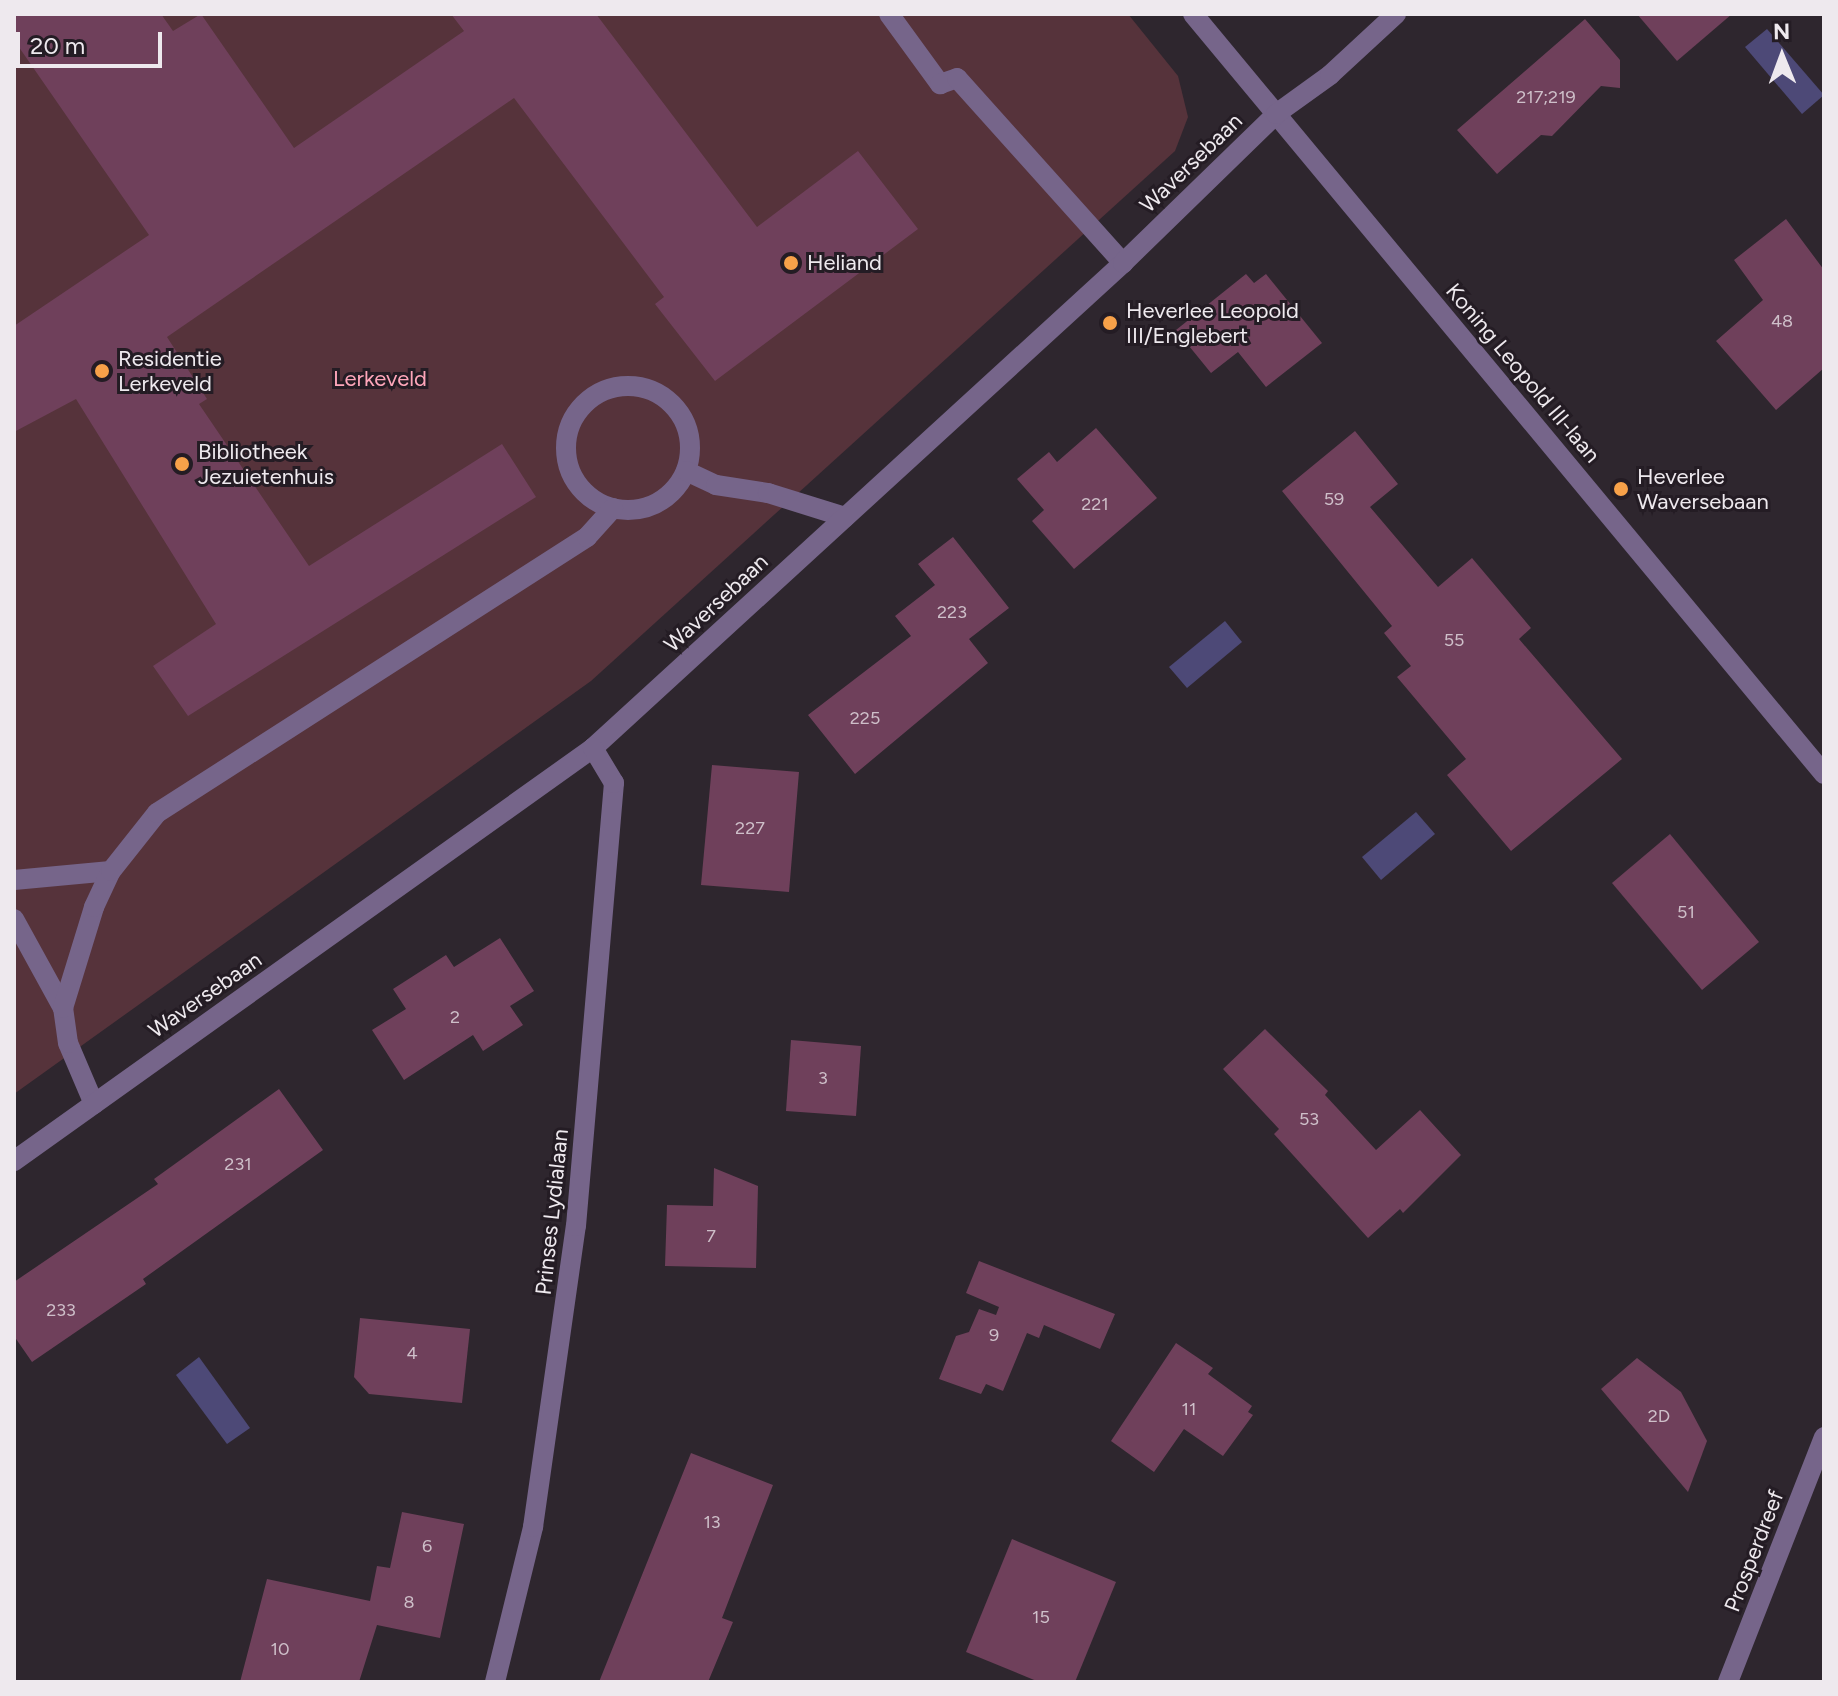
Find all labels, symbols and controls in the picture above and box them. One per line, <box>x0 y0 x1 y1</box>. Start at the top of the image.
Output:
scale bar <box>20 16 166 66</box>
north arrow <box>1742 16 1822 96</box>
text: N <box>1773 18 1790 45</box>
text: 20 m <box>30 31 85 60</box>
house number: 217;219 <box>1516 86 1576 108</box>
street label: Waversebaan <box>1134 108 1248 218</box>
place label: Heliand <box>807 250 882 276</box>
marker: Heliand <box>782 254 800 272</box>
street label: Koning Leopold III-laan <box>1440 278 1606 468</box>
place label: Heverlee Leopold III/Englebert <box>1126 297 1299 348</box>
house number: 48 <box>1771 310 1793 332</box>
marker: Heverlee Leopold III/Englebert <box>1101 314 1119 332</box>
place label: Residentie Lerkeveld <box>118 345 222 396</box>
marker: Residentie Lerkeveld <box>93 362 111 380</box>
park label: Lerkeveld <box>333 366 427 392</box>
place label: Bibliotheek Jezuietenhuis <box>198 438 334 490</box>
marker: Bibliotheek Jezuietenhuis <box>173 455 191 473</box>
place label: Heverlee Waversebaan <box>1637 463 1769 514</box>
marker: Heverlee Waversebaan <box>1612 480 1630 498</box>
house number: 59 <box>1324 488 1344 510</box>
house number: 221 <box>1081 493 1109 515</box>
street label: Waversebaan <box>659 548 773 658</box>
house number: 223 <box>937 601 967 623</box>
house number: 55 <box>1444 629 1464 651</box>
house number: 225 <box>850 707 880 729</box>
house number: 227 <box>735 817 765 839</box>
house number: 51 <box>1677 901 1695 923</box>
street label: Waversebaan <box>143 946 267 1044</box>
house number: 2 <box>450 1006 460 1028</box>
house number: 3 <box>818 1067 828 1089</box>
house number: 53 <box>1299 1108 1319 1130</box>
street label: Prinses Lydialaan <box>530 1128 574 1296</box>
house number: 231 <box>224 1153 252 1175</box>
house number: 7 <box>706 1225 716 1247</box>
house number: 233 <box>46 1299 76 1321</box>
house number: 9 <box>989 1324 999 1346</box>
house number: 4 <box>406 1342 418 1364</box>
house number: 11 <box>1182 1398 1196 1420</box>
house number: 2D <box>1648 1405 1670 1427</box>
street label: Prosperdreef <box>1719 1487 1789 1615</box>
house number: 13 <box>703 1511 721 1533</box>
house number: 6 <box>422 1535 432 1557</box>
house number: 8 <box>403 1591 415 1613</box>
house number: 15 <box>1032 1606 1050 1628</box>
house number: 10 <box>271 1638 289 1660</box>

